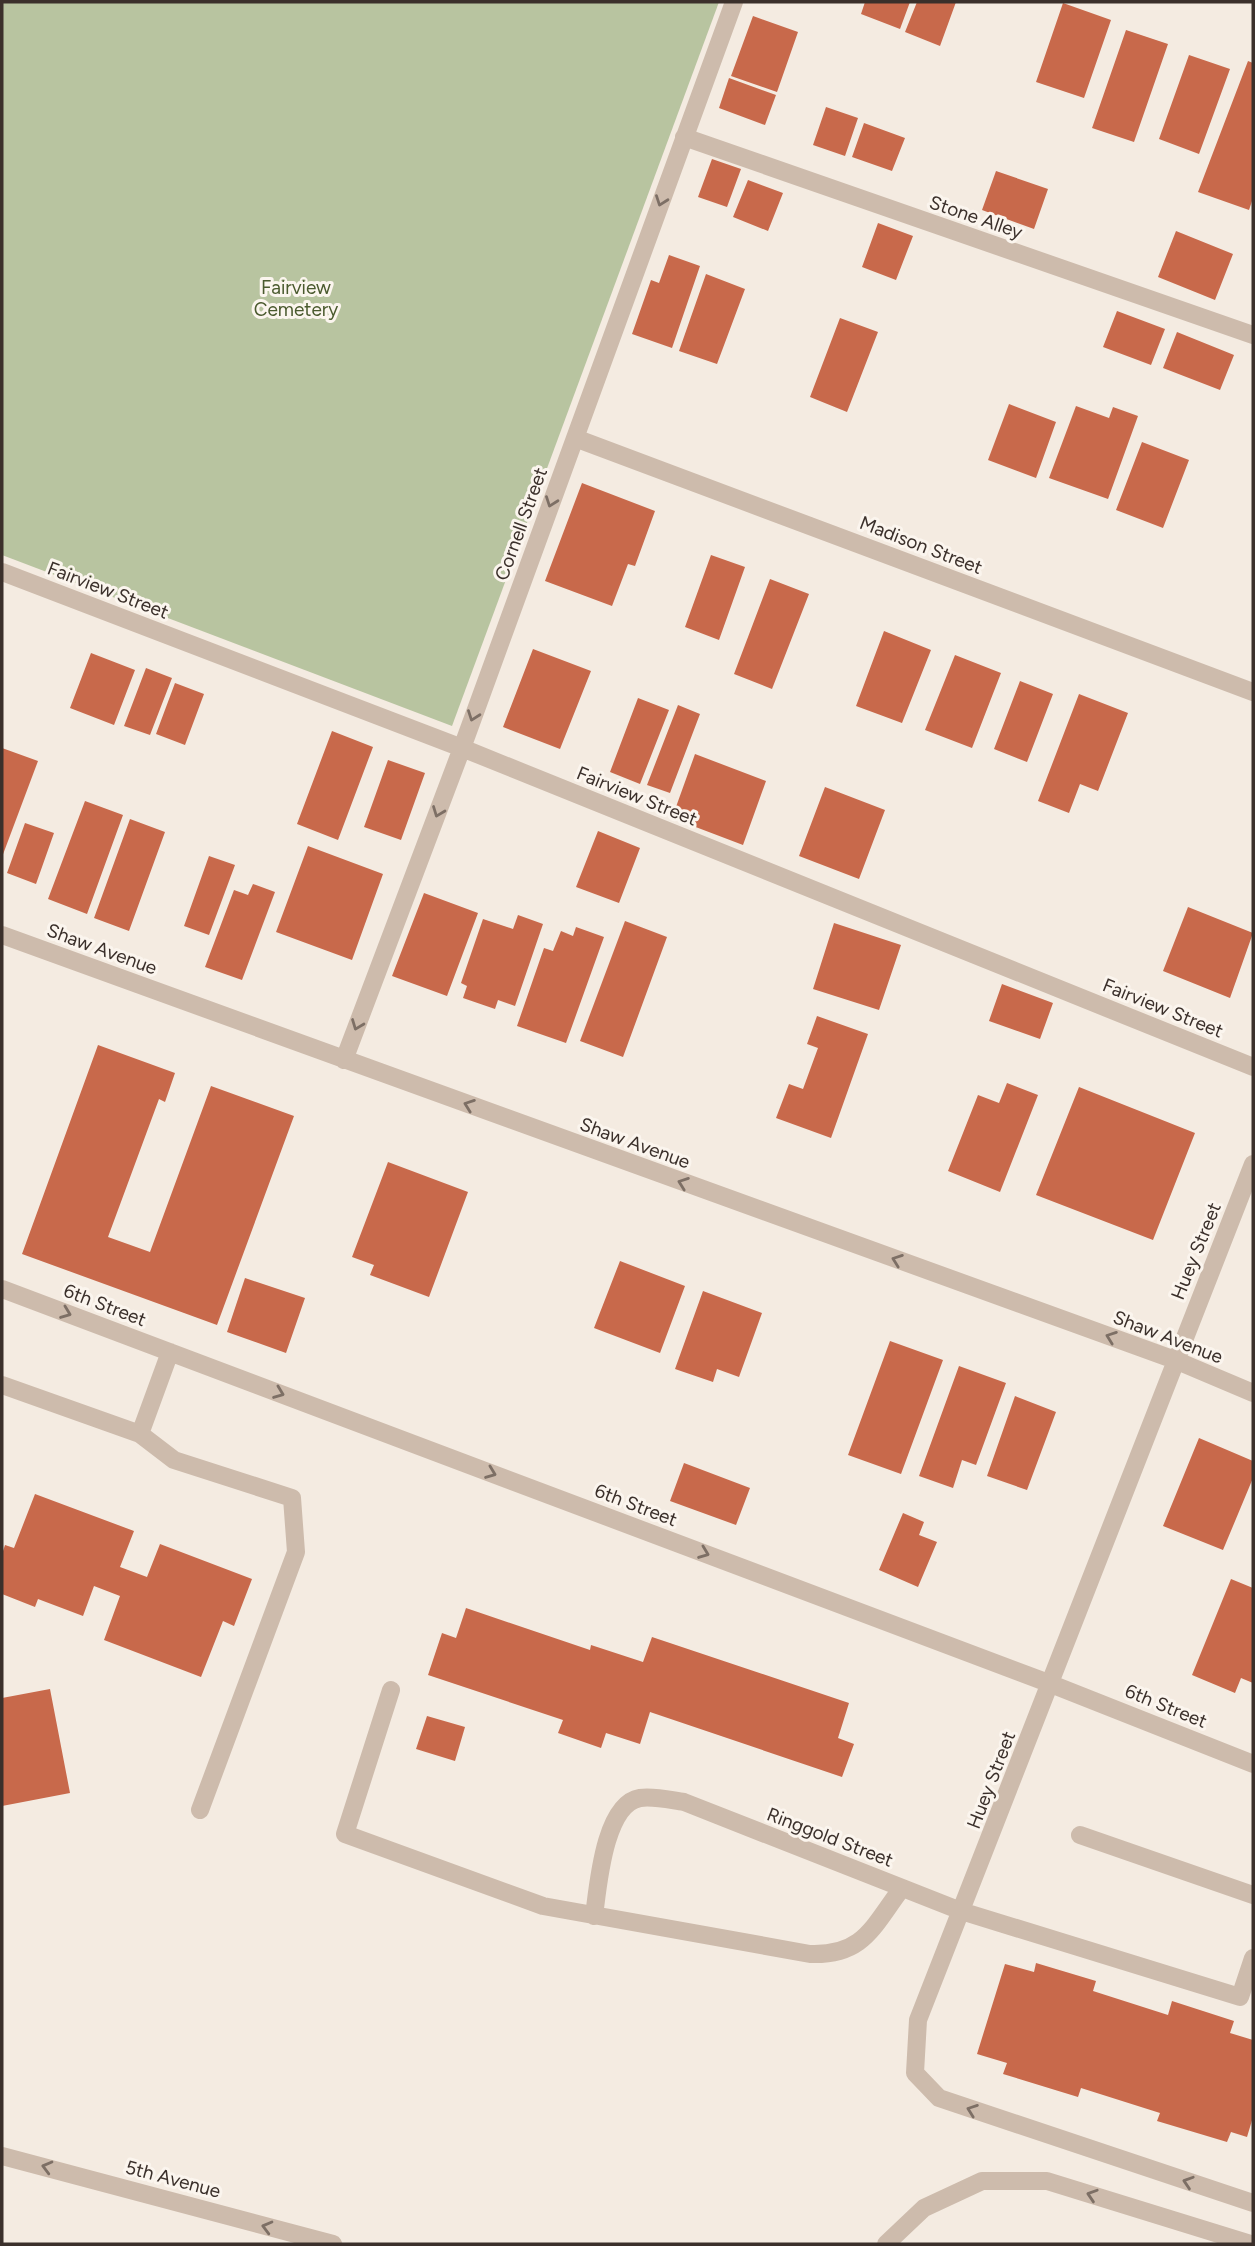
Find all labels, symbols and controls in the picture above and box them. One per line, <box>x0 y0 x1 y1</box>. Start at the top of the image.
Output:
street label: Stone Alley <box>926 190 1026 244</box>
one-way arrow <box>655 195 669 207</box>
park label: Fairview Cemetery <box>254 276 338 321</box>
street label: Cornell Street <box>490 464 552 584</box>
one-way arrow <box>545 495 559 507</box>
street label: Madison Street <box>856 511 986 579</box>
street label: Fairview Street <box>44 556 172 624</box>
one-way arrow <box>468 709 482 721</box>
street label: Fairview Street <box>573 761 701 831</box>
one-way arrow <box>432 805 446 817</box>
street label: Shaw Avenue <box>44 918 160 980</box>
street label: Fairview Street <box>1099 973 1227 1043</box>
one-way arrow <box>351 1018 365 1030</box>
one-way arrow <box>463 1099 475 1113</box>
street label: Shaw Avenue <box>577 1112 693 1174</box>
one-way arrow <box>677 1177 689 1191</box>
street label: Huey Street <box>1166 1199 1226 1303</box>
one-way arrow <box>891 1254 903 1268</box>
street label: 6th Street <box>61 1279 149 1331</box>
one-way arrow <box>59 1305 71 1319</box>
street label: Shaw Avenue <box>1110 1306 1226 1368</box>
one-way arrow <box>1105 1331 1117 1345</box>
one-way arrow <box>272 1385 284 1399</box>
one-way arrow <box>485 1465 497 1479</box>
street label: 6th Street <box>592 1479 680 1531</box>
one-way arrow <box>698 1545 710 1559</box>
street label: 6th Street <box>1122 1679 1210 1733</box>
street label: Huey Street <box>962 1728 1020 1832</box>
street label: Ringgold Street <box>764 1802 896 1872</box>
one-way arrow <box>967 2104 979 2118</box>
street label: 5th Avenue <box>123 2155 223 2203</box>
one-way arrow <box>42 2161 54 2176</box>
one-way arrow <box>1183 2175 1195 2190</box>
one-way arrow <box>1087 2189 1099 2203</box>
one-way arrow <box>261 2220 273 2235</box>

